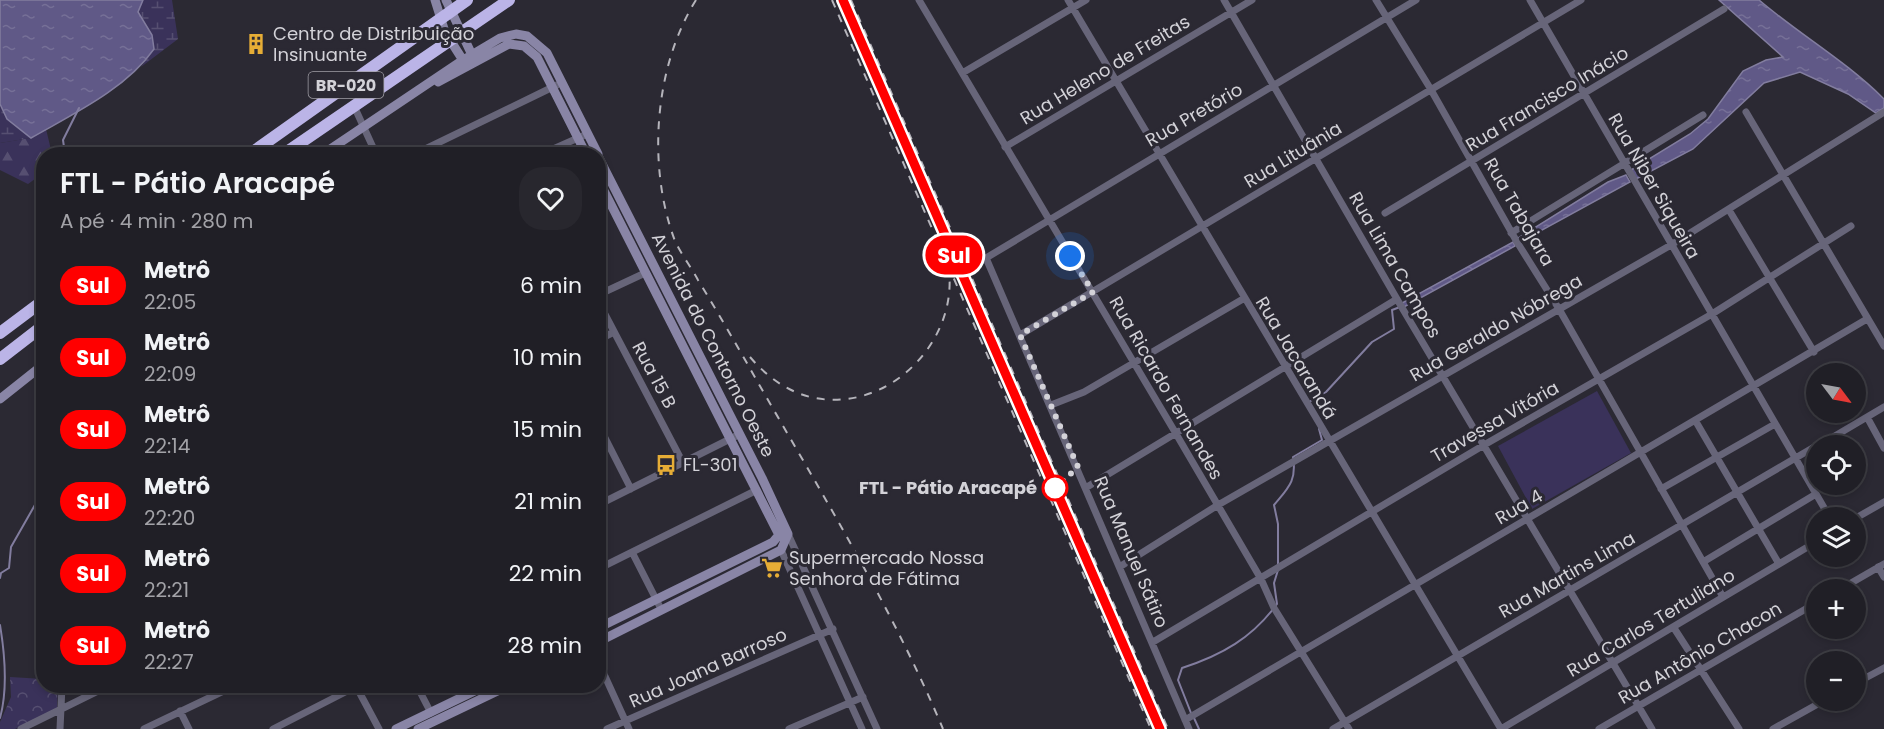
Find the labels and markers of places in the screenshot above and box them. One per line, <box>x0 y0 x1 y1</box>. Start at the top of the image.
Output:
place label: Centro de Distribuição Insinuante <box>273 21 474 67</box>
building icon: Centro de Distribuição Insinuante <box>244 32 268 56</box>
place label: FL-301 <box>683 452 737 477</box>
bus stop icon: FL-301 <box>654 453 678 477</box>
place label: FTL - Pátio Aracapé <box>859 475 1037 500</box>
marker: FTL - Pátio Aracapé <box>1042 475 1068 501</box>
place label: Supermercado Nossa Senhora de Fátima <box>789 545 984 591</box>
supermarket icon: Supermercado Nossa Senhora de Fátima <box>760 556 784 580</box>

